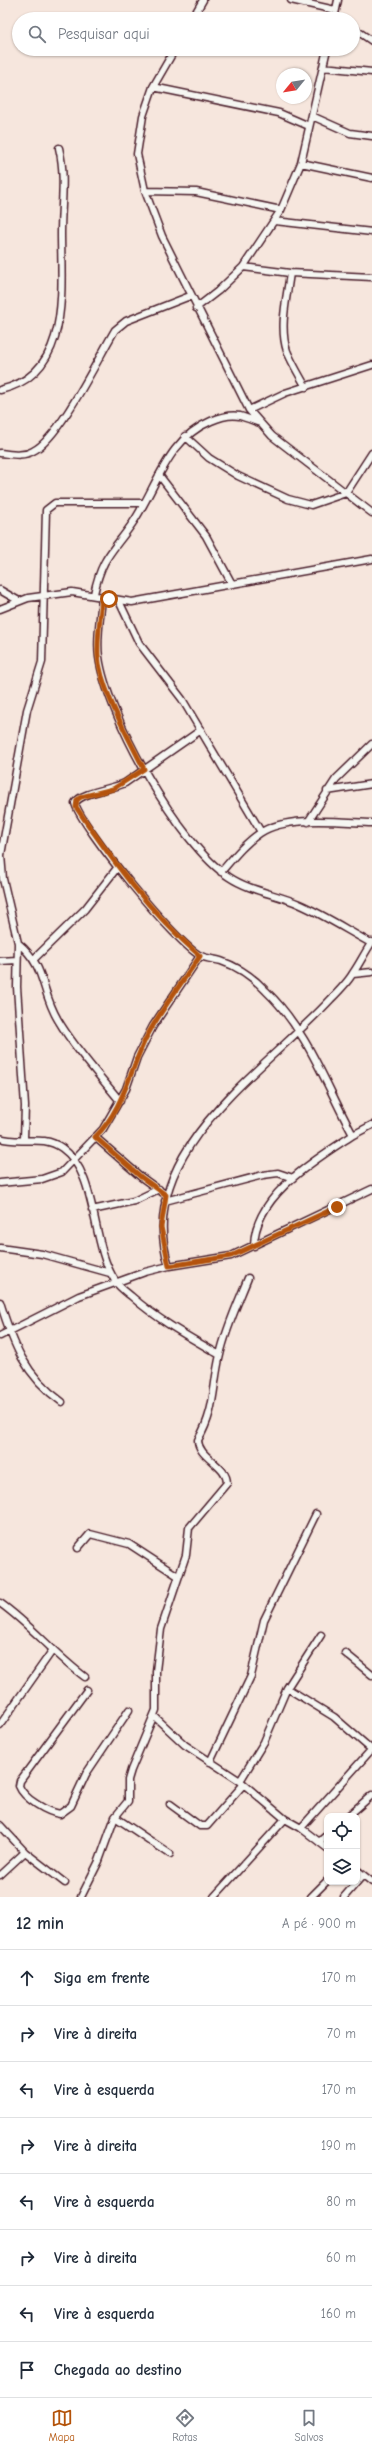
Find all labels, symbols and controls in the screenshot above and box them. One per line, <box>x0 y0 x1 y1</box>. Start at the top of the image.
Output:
search box <box>12 12 360 56</box>
icon: search <box>26 23 48 45</box>
text: Pesquisar aqui <box>58 25 150 43</box>
north arrow <box>276 68 312 104</box>
route start <box>100 590 118 608</box>
route end <box>328 1198 346 1216</box>
map controls <box>324 1813 360 1885</box>
button: locate <box>324 1813 360 1849</box>
button: layers <box>324 1849 360 1885</box>
text: 12 min <box>16 1914 64 1933</box>
text: A pé · 900 m <box>282 1916 356 1931</box>
icon: ahead <box>16 1967 38 1989</box>
text: Siga em frente <box>54 1969 150 1987</box>
text: 170 m <box>322 1970 356 1985</box>
icon: right <box>16 2023 38 2045</box>
text: Vire à direita <box>54 2025 137 2043</box>
text: 70 m <box>327 2026 356 2041</box>
icon: left <box>16 2079 38 2101</box>
text: Vire à esquerda <box>54 2081 155 2099</box>
text: 170 m <box>322 2082 356 2097</box>
icon: right <box>16 2135 38 2157</box>
text: Vire à direita <box>54 2137 137 2155</box>
text: 190 m <box>321 2138 356 2153</box>
icon: left <box>16 2191 38 2213</box>
text: Vire à esquerda <box>54 2193 155 2211</box>
text: 80 m <box>326 2194 356 2209</box>
icon: right <box>16 2247 38 2269</box>
text: Vire à direita <box>54 2249 137 2267</box>
text: 60 m <box>326 2250 356 2265</box>
icon: left <box>16 2303 38 2325</box>
text: Vire à esquerda <box>54 2305 155 2323</box>
text: 160 m <box>321 2306 356 2321</box>
icon: arrive <box>16 2359 38 2381</box>
text: Chegada ao destino <box>54 2361 182 2379</box>
tab: Mapa <box>49 2407 75 2444</box>
tab: Rotas <box>172 2407 197 2444</box>
tab: Salvos <box>295 2407 323 2444</box>

